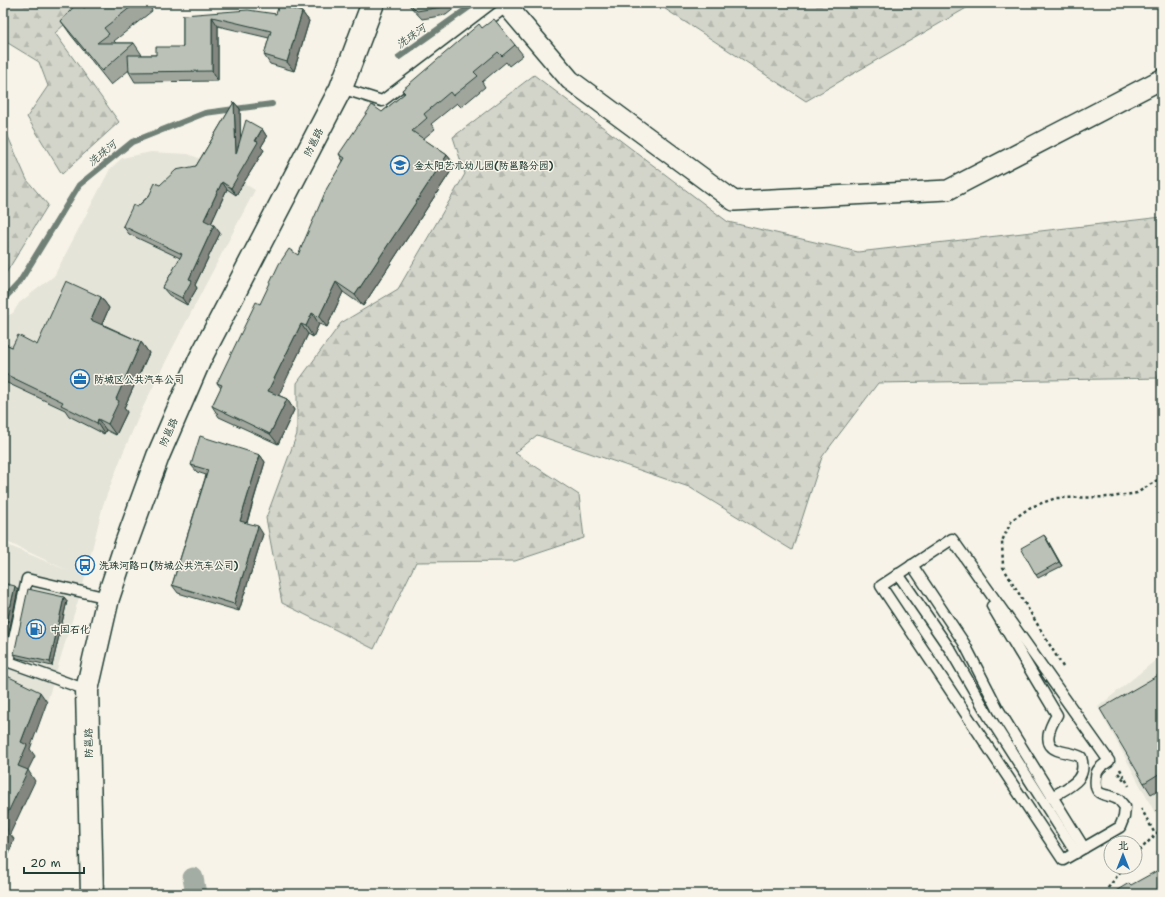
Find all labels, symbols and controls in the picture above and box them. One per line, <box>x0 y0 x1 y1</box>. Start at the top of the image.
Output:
water label: 洗珠河 <box>393 20 431 52</box>
street label: 防邕路 <box>301 126 326 159</box>
water label: 洗珠河 <box>85 136 121 170</box>
school or university icon: 金太阳艺术幼儿园(防邕路分园) <box>389 154 411 176</box>
place label: 金太阳艺术幼儿园(防邕路分园) <box>414 159 554 172</box>
office icon: 防城区公共汽车公司 <box>69 368 91 390</box>
place label: 防城区公共汽车公司 <box>94 373 184 386</box>
street label: 防邕路 <box>156 416 180 449</box>
bus stop icon: 洗珠河路口(防城公共汽车公司) <box>74 554 96 576</box>
place label: 洗珠河路口(防城公共汽车公司) <box>99 559 239 572</box>
fuel station icon: 中国石化 <box>25 618 47 640</box>
place label: 中国石化 <box>50 623 90 636</box>
street label: 防邕路 <box>82 728 95 758</box>
north arrow <box>1103 835 1143 875</box>
text: 北 <box>1118 838 1129 853</box>
scale bar <box>24 849 84 875</box>
text: 20 m <box>30 855 61 871</box>

